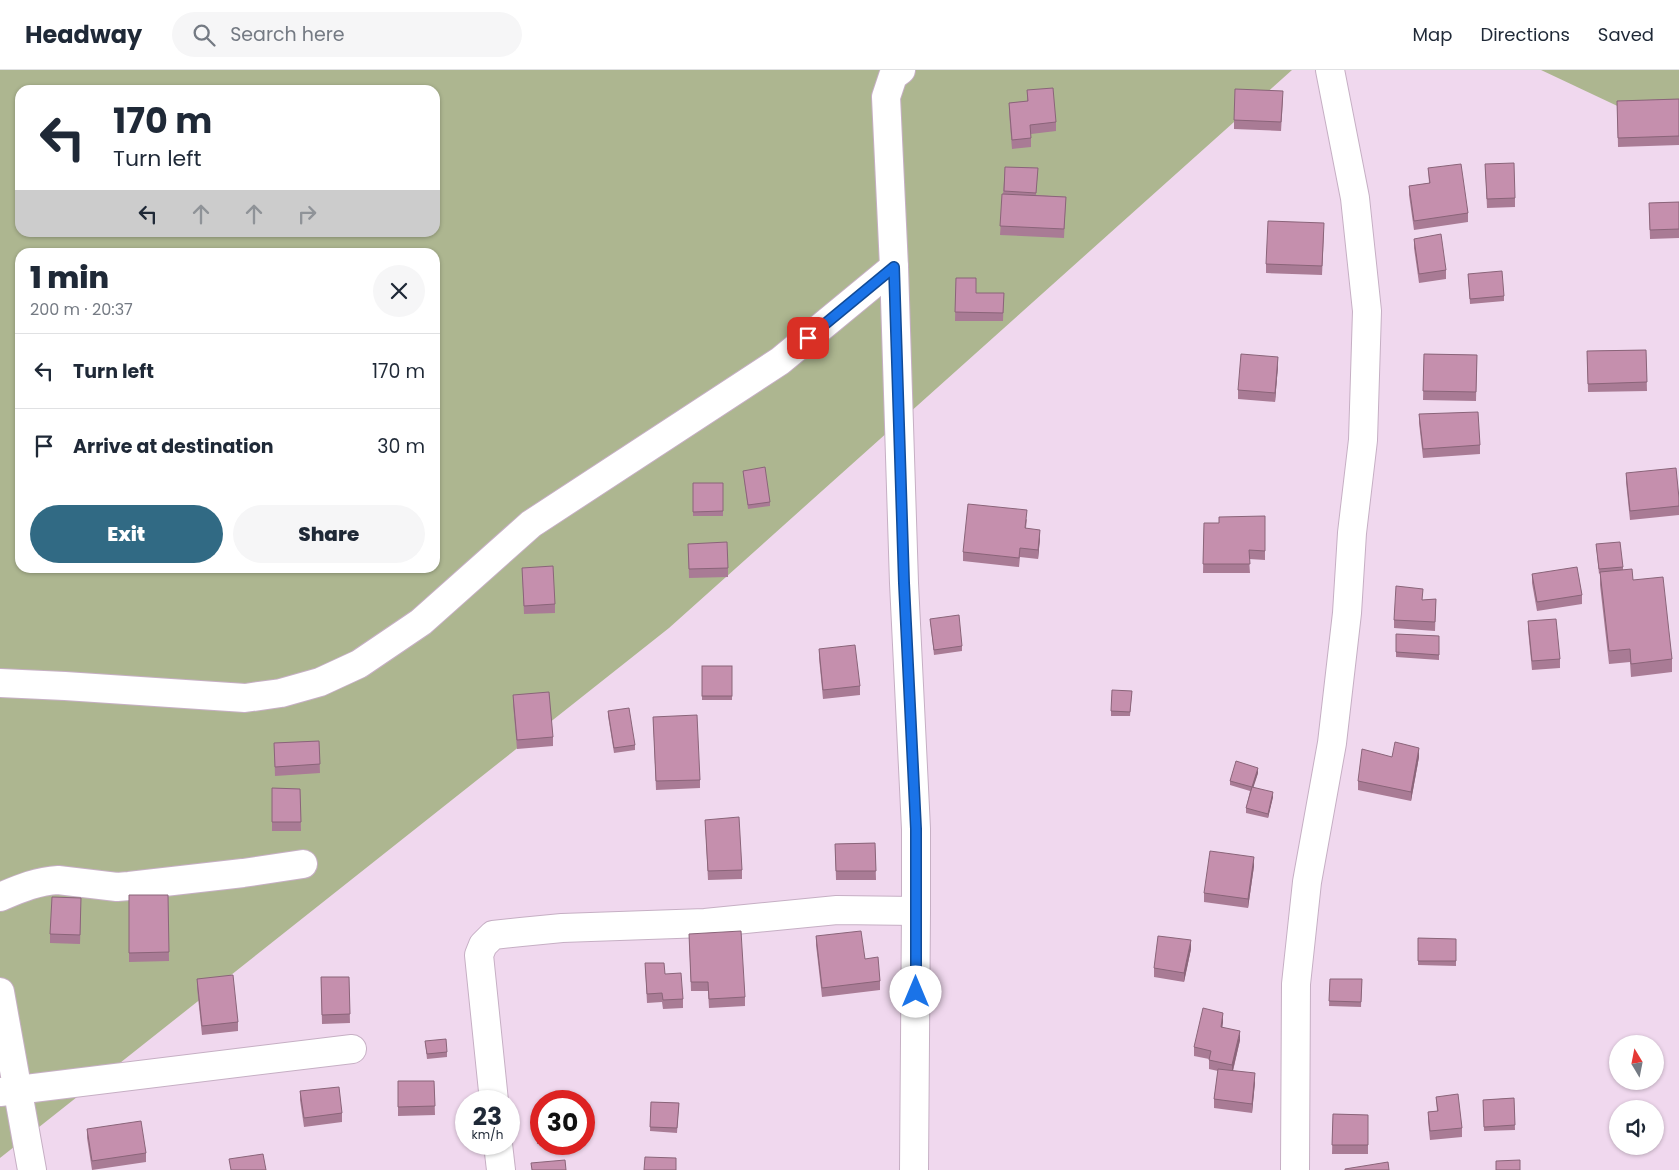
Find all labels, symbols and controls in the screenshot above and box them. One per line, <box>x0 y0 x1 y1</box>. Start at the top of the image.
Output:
search box <box>172 12 522 57</box>
text: Headway <box>25 18 142 51</box>
icon: search <box>190 21 218 49</box>
text: Search here <box>230 21 345 48</box>
text: Map <box>1413 22 1452 47</box>
text: Directions <box>1480 22 1570 47</box>
text: Saved <box>1598 22 1654 47</box>
text: 170 m <box>113 96 212 145</box>
icon: left <box>30 105 95 170</box>
text: Turn left <box>113 143 201 174</box>
icon: left <box>134 200 162 228</box>
icon: ahead <box>187 200 215 228</box>
icon: ahead <box>240 200 268 228</box>
icon: right <box>293 200 321 228</box>
text: 1 min <box>30 256 109 299</box>
button: close <box>373 265 425 317</box>
text: 200 m · 20:37 <box>30 298 133 321</box>
pin <box>787 317 829 359</box>
icon: arrive <box>794 324 822 352</box>
icon: left <box>30 357 58 385</box>
text: Turn left <box>73 358 154 385</box>
text: 170 m <box>372 358 425 385</box>
icon: arrive <box>30 432 58 460</box>
text: Arrive at destination <box>73 433 274 460</box>
text: 30 m <box>377 433 425 460</box>
button: Exit <box>30 505 223 563</box>
button: Share <box>233 505 425 563</box>
position arrow <box>889 965 941 1017</box>
north arrow <box>1609 1035 1664 1090</box>
map controls <box>1609 1035 1664 1155</box>
speed limit sign: 30 <box>530 1090 595 1155</box>
text: 23 <box>473 1099 502 1134</box>
button: sound <box>1609 1100 1664 1155</box>
text: km/h <box>472 1126 503 1143</box>

